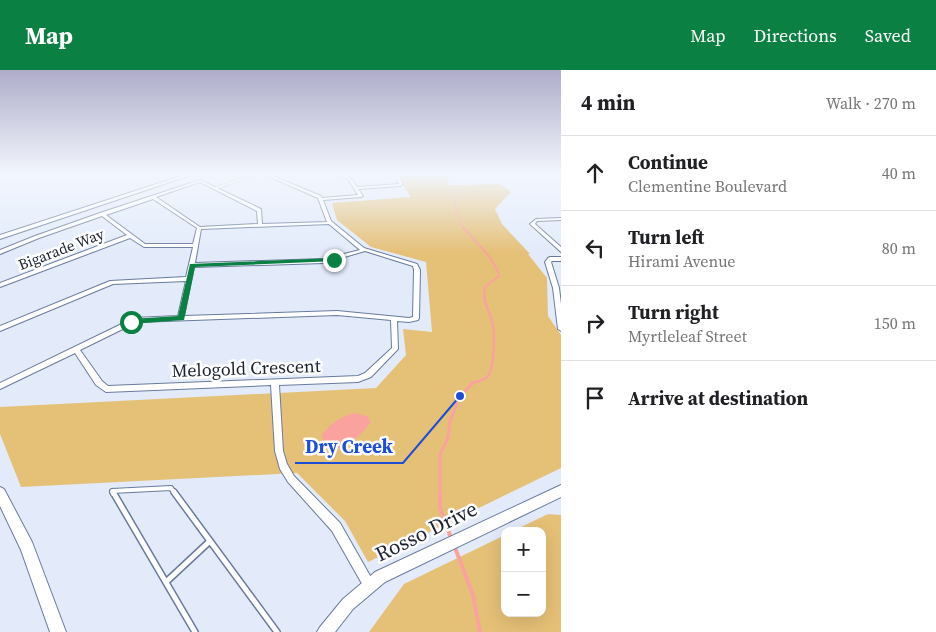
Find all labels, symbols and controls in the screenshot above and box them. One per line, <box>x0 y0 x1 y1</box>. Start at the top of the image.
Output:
text: Map <box>25 19 73 52</box>
text: Map <box>690 23 726 48</box>
text: Directions <box>754 23 837 48</box>
text: Saved <box>865 23 911 48</box>
text: 4 min <box>581 88 636 117</box>
text: Walk · 270 m <box>826 92 916 114</box>
text: Continue <box>628 149 708 175</box>
icon: ahead <box>581 159 609 187</box>
text: 40 m <box>882 162 916 184</box>
text: Clementine Boulevard <box>628 175 787 197</box>
street label: Bigarade Way <box>15 223 107 275</box>
text: Turn left <box>628 224 704 250</box>
icon: left <box>581 234 609 262</box>
text: 80 m <box>882 237 916 259</box>
route end <box>323 249 346 272</box>
text: Hirami Avenue <box>628 250 735 272</box>
text: Turn right <box>628 299 719 325</box>
icon: right <box>581 309 609 337</box>
route start <box>120 311 143 334</box>
text: 150 m <box>874 312 916 334</box>
text: Myrtleleaf Street <box>628 325 747 347</box>
street label: Melogold Crescent <box>171 353 321 383</box>
icon: arrive <box>581 384 609 412</box>
text: Arrive at destination <box>628 385 808 411</box>
callout: Dry Creek <box>295 429 403 463</box>
text: Dry Creek <box>305 433 394 459</box>
street label: Rosso Drive <box>370 494 482 568</box>
map controls <box>501 527 546 617</box>
button: + <box>501 527 546 572</box>
button: − <box>501 572 546 617</box>

